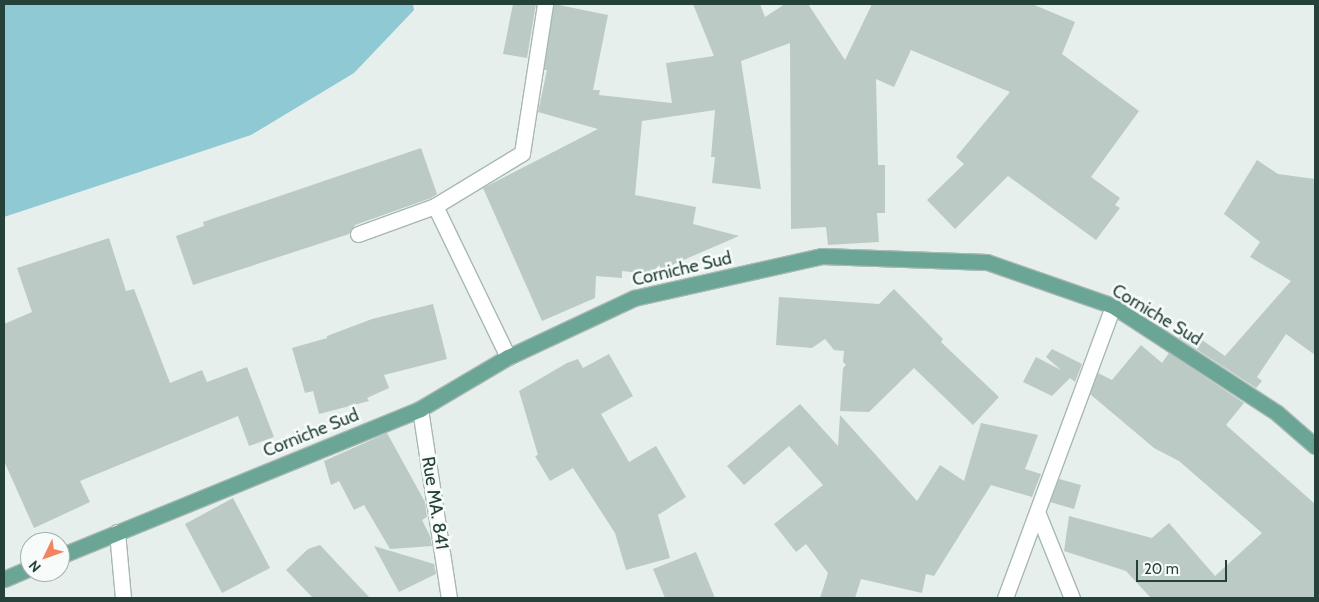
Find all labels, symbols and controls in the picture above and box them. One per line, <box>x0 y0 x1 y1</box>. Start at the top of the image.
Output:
street label: Corniche Sud <box>630 247 734 291</box>
street label: Corniche Sud <box>1108 280 1206 350</box>
street label: Corniche Sud <box>260 404 362 462</box>
street label: Rue MA. 841 <box>417 455 453 551</box>
north arrow <box>20 532 70 582</box>
scale bar <box>1139 550 1230 582</box>
text: N <box>25 557 45 576</box>
text: 20 m <box>1144 560 1179 578</box>

